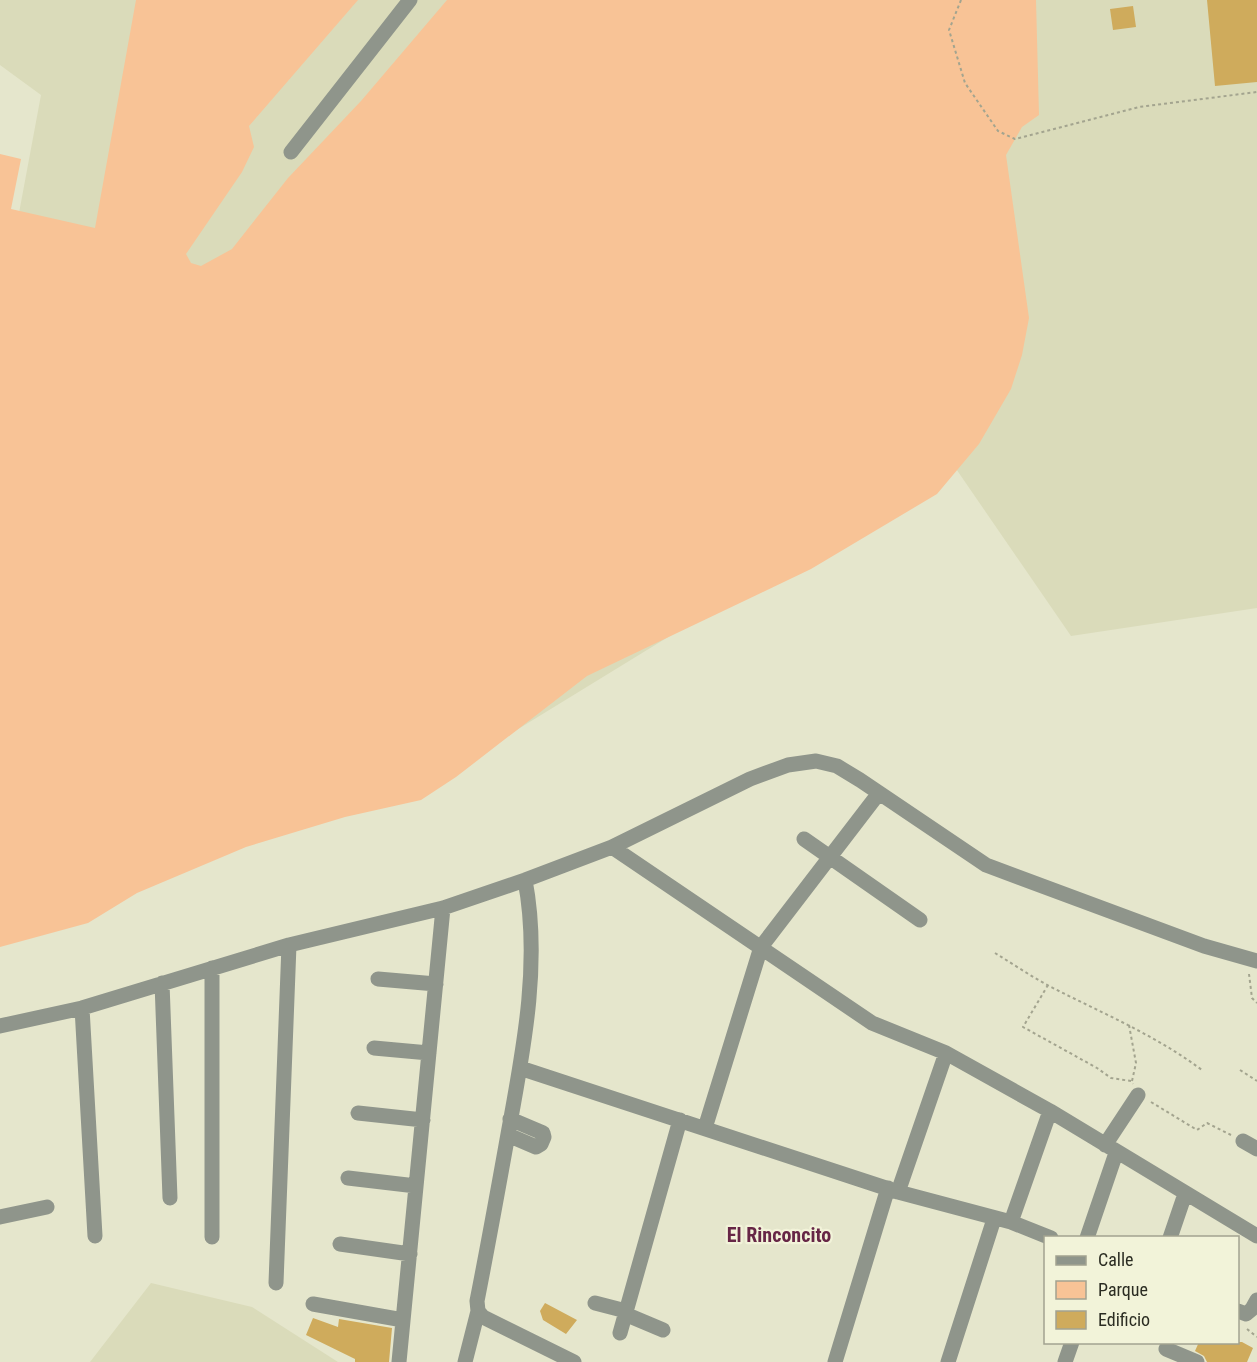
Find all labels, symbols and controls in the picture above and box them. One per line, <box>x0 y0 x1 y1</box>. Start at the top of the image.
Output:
district label: El Rinconcito <box>727 1223 831 1247</box>
legend <box>1044 1236 1239 1344</box>
text: Calle <box>1098 1249 1134 1270</box>
text: Parque <box>1098 1279 1148 1300</box>
text: Edificio <box>1098 1309 1150 1330</box>

